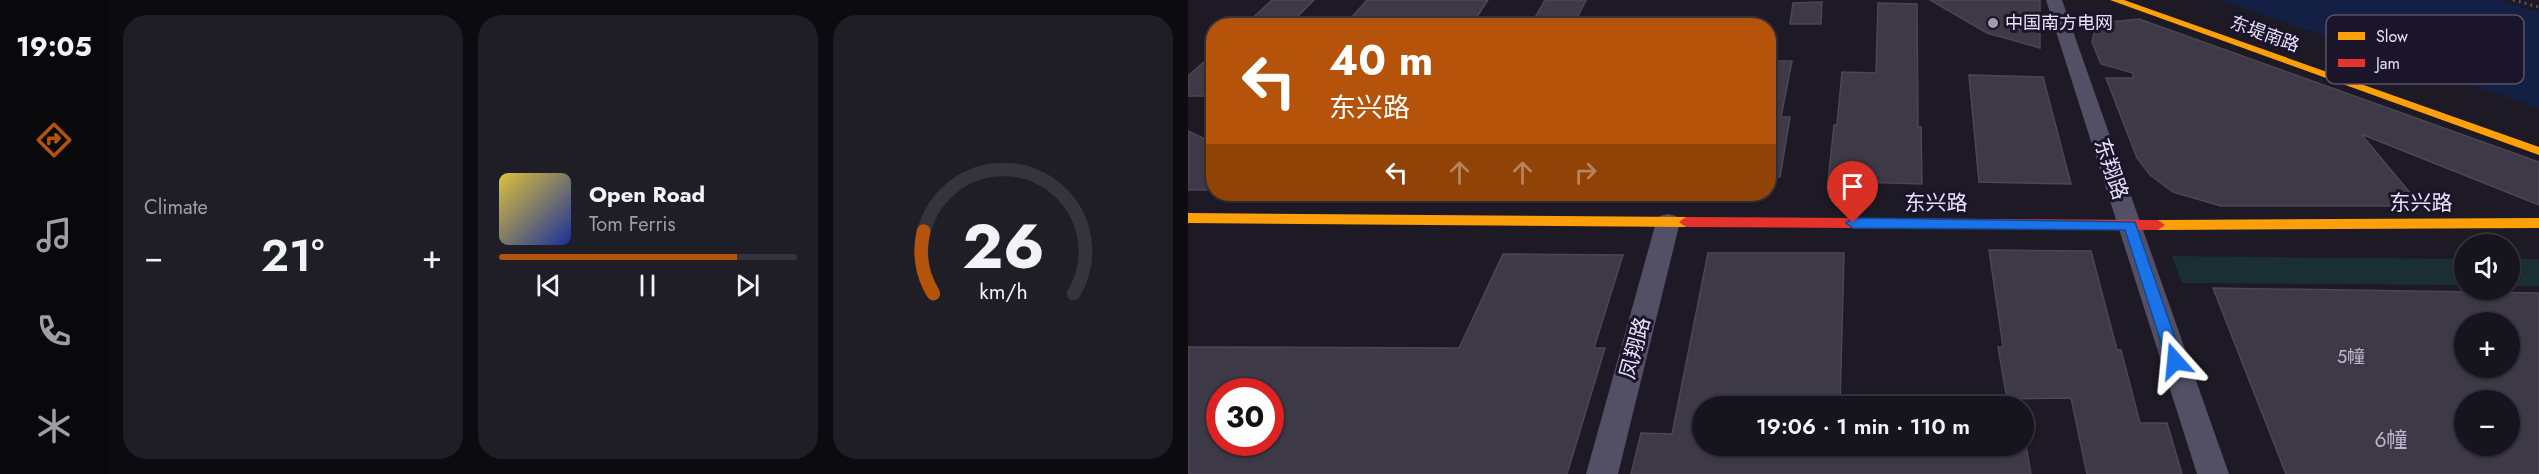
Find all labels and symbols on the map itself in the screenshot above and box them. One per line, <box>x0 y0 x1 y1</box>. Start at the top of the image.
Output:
street label: 东堤南路 <box>2227 9 2303 59</box>
place label: 中国南方电网 <box>2005 10 2113 36</box>
legend <box>2326 15 2524 84</box>
marker: 中国南方电网 <box>1986 16 2000 30</box>
text: Slow <box>2376 25 2408 48</box>
text: Jam <box>2374 52 2400 75</box>
street label: 东翔路 <box>2087 134 2135 204</box>
pin <box>1827 161 1878 223</box>
street label: 东兴路 <box>1905 188 1968 218</box>
street label: 东兴路 <box>2390 188 2453 218</box>
street label: 凤翔路 <box>1612 314 1658 382</box>
position arrow <box>2143 329 2207 393</box>
house number: 5幢 <box>2337 344 2365 370</box>
speed limit sign: 30 <box>1206 378 1284 456</box>
house number: 6幢 <box>2374 425 2408 455</box>

